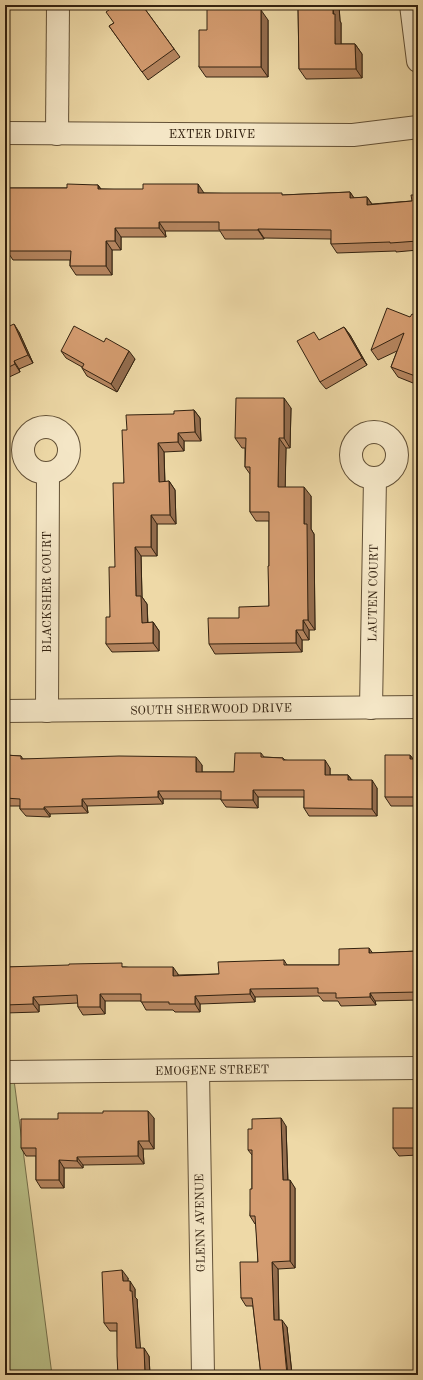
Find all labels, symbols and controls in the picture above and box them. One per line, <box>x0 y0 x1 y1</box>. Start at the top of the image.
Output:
street label: EXTER DRIVE <box>169 129 255 141</box>
street label: BLACKSHER COURT <box>42 531 54 653</box>
street label: LAUTEN COURT <box>367 544 381 642</box>
street label: SOUTH SHERWOOD DRIVE <box>130 703 292 717</box>
street label: EMOGENE STREET <box>155 1064 269 1078</box>
street label: GLENN AVENUE <box>194 1174 208 1272</box>

